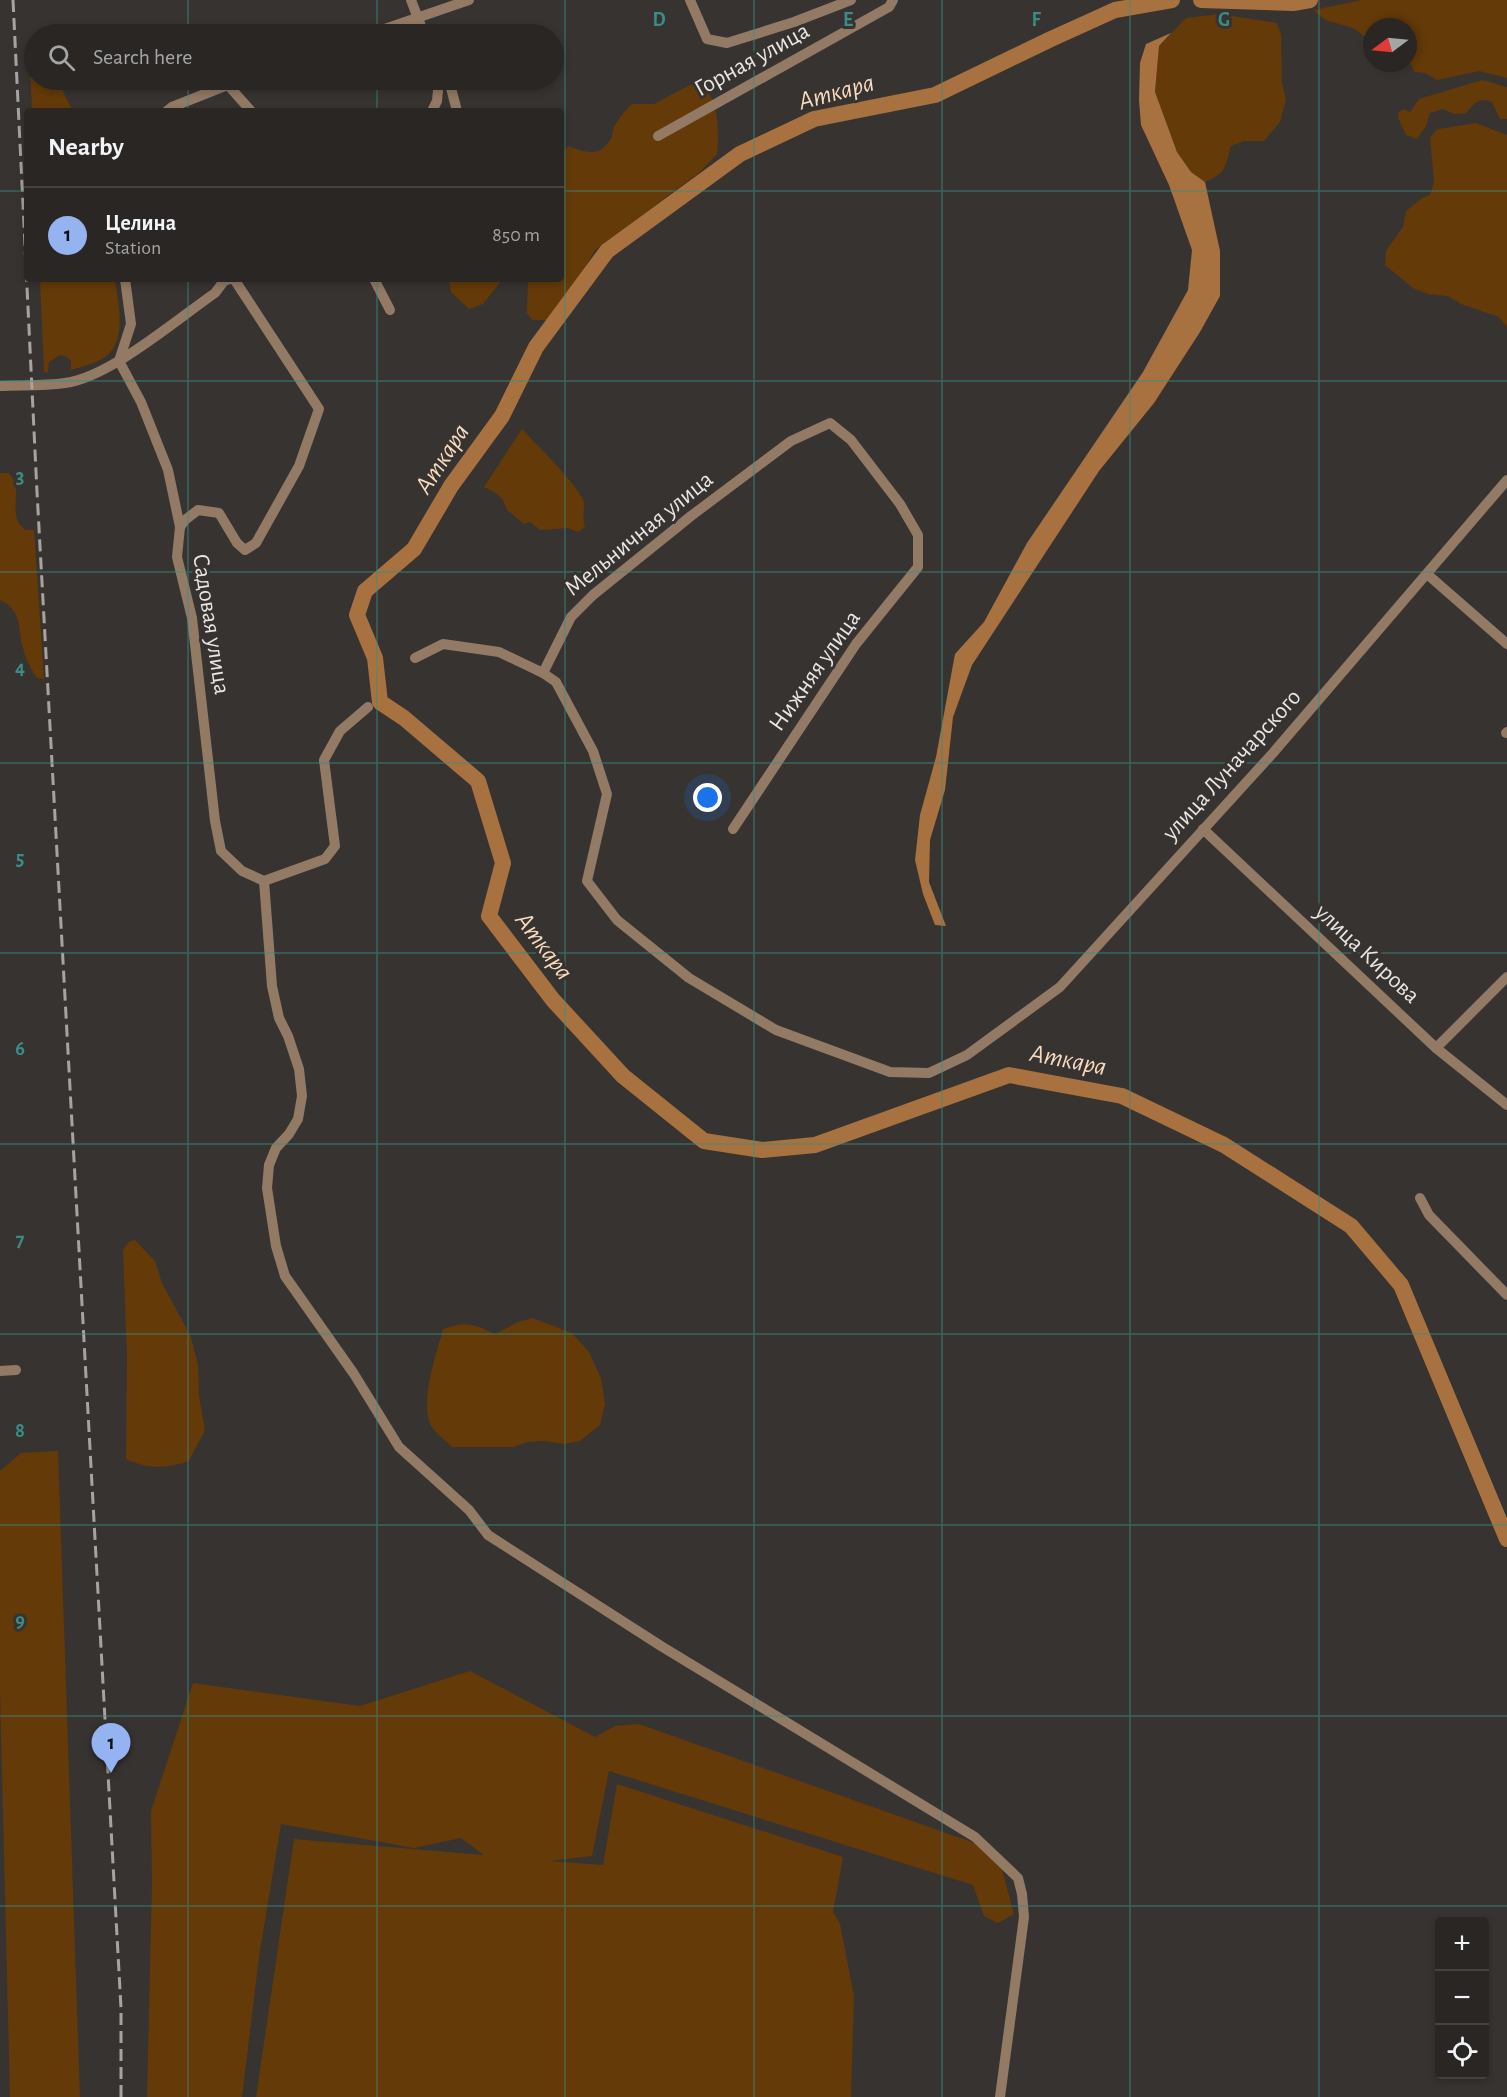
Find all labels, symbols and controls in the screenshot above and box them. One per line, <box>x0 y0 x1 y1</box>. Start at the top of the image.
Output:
text: D <box>652 10 666 30</box>
text: E <box>843 10 853 30</box>
text: F <box>1031 10 1041 30</box>
text: G <box>1218 10 1230 30</box>
north arrow <box>1363 18 1417 72</box>
street label: Горная улица <box>690 19 814 101</box>
search box <box>24 24 564 90</box>
icon: search <box>45 41 78 74</box>
text: Search here <box>93 46 192 68</box>
water label: Аткара <box>794 69 877 115</box>
text: Nearby <box>48 134 124 160</box>
text: Целина <box>105 212 176 234</box>
text: 1 <box>64 225 71 245</box>
text: 850 m <box>492 225 540 245</box>
text: Station <box>105 238 161 258</box>
water label: Аткара <box>409 419 474 499</box>
text: 3 <box>16 467 24 487</box>
street label: Мельничная улица <box>560 467 718 601</box>
street label: Садовая улица <box>188 552 234 696</box>
street label: Нижняя улица <box>765 606 865 736</box>
text: 4 <box>15 658 25 678</box>
street label: улица Луначарского <box>1158 685 1306 846</box>
your location <box>693 783 722 812</box>
text: 5 <box>16 849 24 869</box>
street label: улица Кирова <box>1309 899 1424 1008</box>
water label: Аткара <box>510 906 578 985</box>
text: 6 <box>15 1039 25 1059</box>
water label: Аткара <box>1026 1040 1109 1080</box>
text: 7 <box>16 1230 25 1250</box>
text: 8 <box>15 1421 25 1441</box>
text: 9 <box>15 1611 25 1631</box>
pin: 1 <box>92 1724 130 1773</box>
map controls <box>1435 1917 1489 2079</box>
button: + <box>1435 1917 1489 1971</box>
button: − <box>1435 1971 1489 2025</box>
button: locate <box>1435 2025 1489 2079</box>

